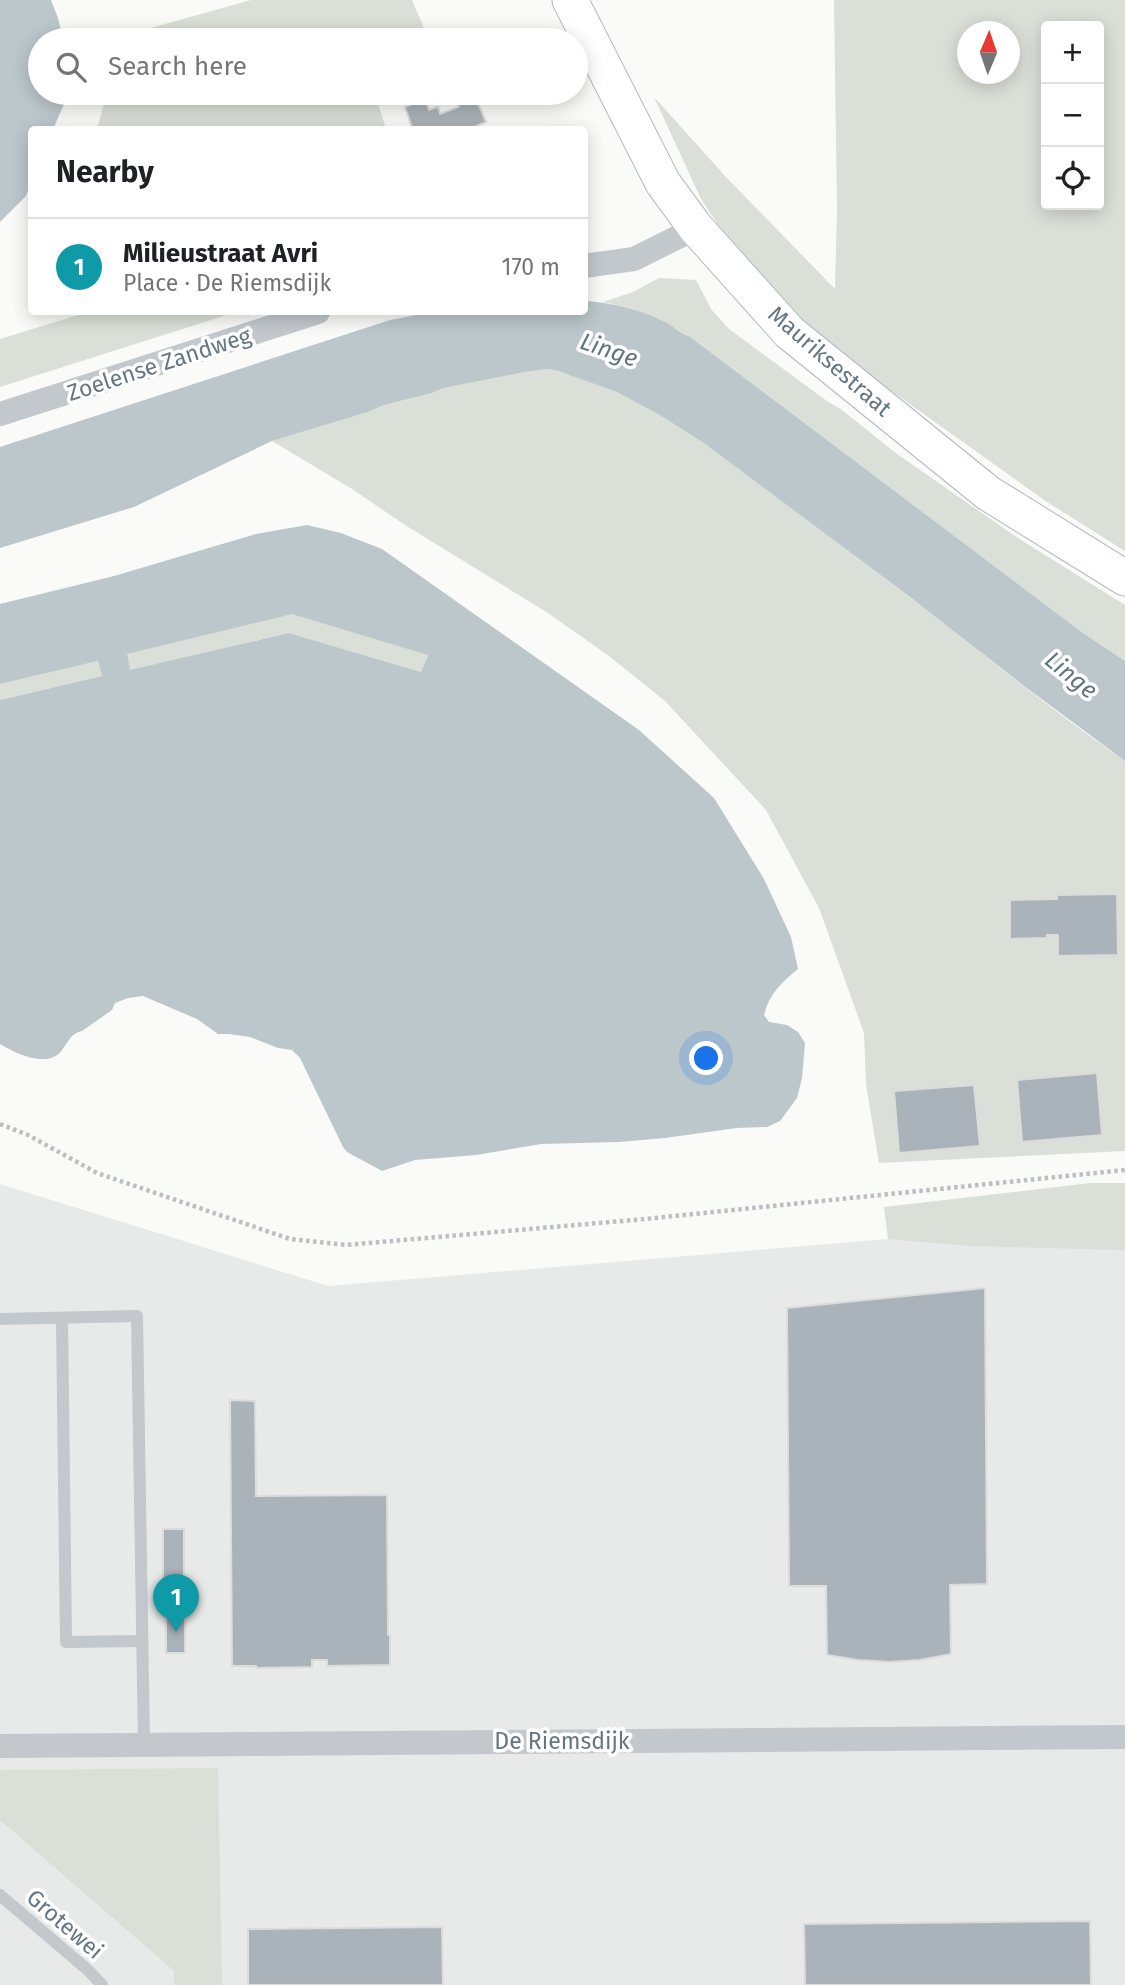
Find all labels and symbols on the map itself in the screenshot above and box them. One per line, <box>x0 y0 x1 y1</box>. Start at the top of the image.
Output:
north arrow <box>957 21 1020 84</box>
street label: Mauriksestraat <box>763 300 898 423</box>
street label: Zoelense Zandweg <box>63 321 255 407</box>
water label: Linge <box>577 327 641 373</box>
water label: Linge <box>1039 646 1103 704</box>
your location <box>689 1041 723 1075</box>
pin: 1 <box>153 1574 199 1632</box>
street label: De Riemsdijk <box>494 1727 630 1755</box>
street label: Grotewei <box>21 1883 109 1965</box>

